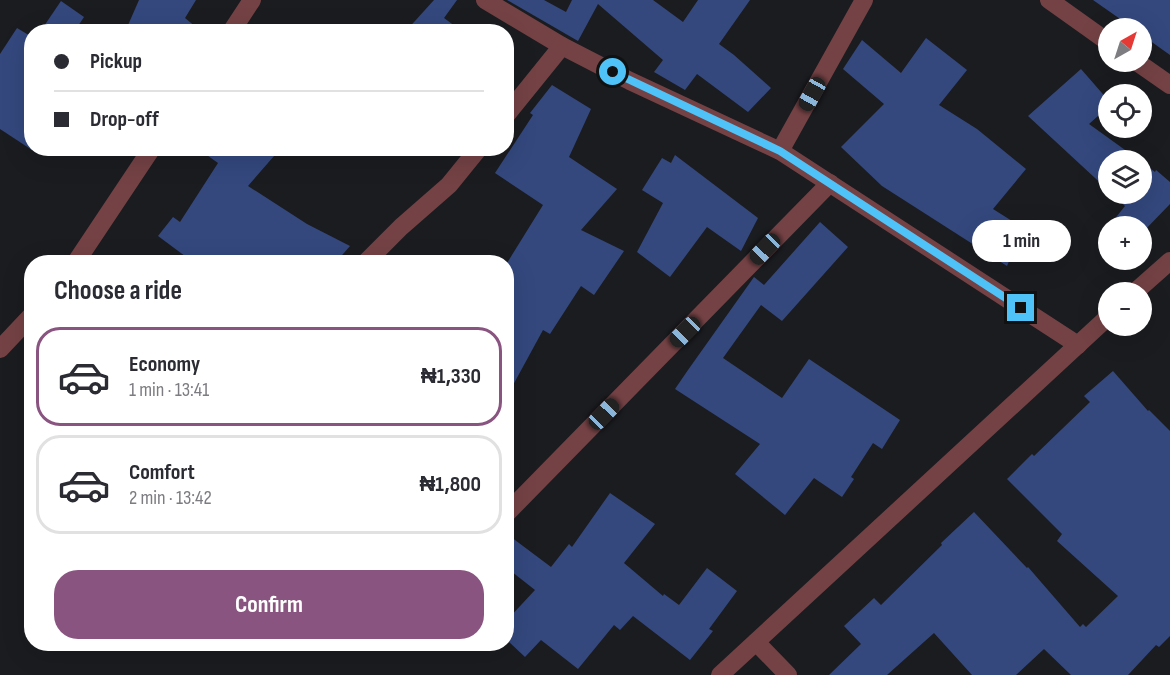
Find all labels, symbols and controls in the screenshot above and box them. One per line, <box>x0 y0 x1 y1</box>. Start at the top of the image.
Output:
north arrow <box>1098 18 1152 72</box>
map controls <box>1098 18 1152 336</box>
text: Pickup <box>90 48 142 75</box>
route start <box>599 58 626 85</box>
car <box>795 74 829 114</box>
button: locate <box>1098 84 1152 138</box>
text: Drop-off <box>90 106 159 133</box>
button: layers <box>1098 150 1152 204</box>
button: + <box>1098 216 1152 270</box>
callout: 1 min <box>972 221 1070 263</box>
text: 1 min <box>1003 229 1040 253</box>
car <box>746 230 784 268</box>
text: Choose a ride <box>54 275 182 307</box>
button: − <box>1098 282 1152 336</box>
route end <box>1007 294 1034 321</box>
car <box>666 313 704 351</box>
icon: car <box>57 350 111 404</box>
text: Economy <box>129 351 200 378</box>
text: ₦1,330 <box>421 363 481 390</box>
text: 1 min · 13:41 <box>129 378 209 402</box>
car <box>585 395 623 433</box>
icon: car <box>57 458 111 512</box>
text: Comfort <box>129 459 195 486</box>
text: ₦1,800 <box>419 471 481 498</box>
text: 2 min · 13:42 <box>129 486 212 510</box>
button: Confirm <box>54 570 484 639</box>

